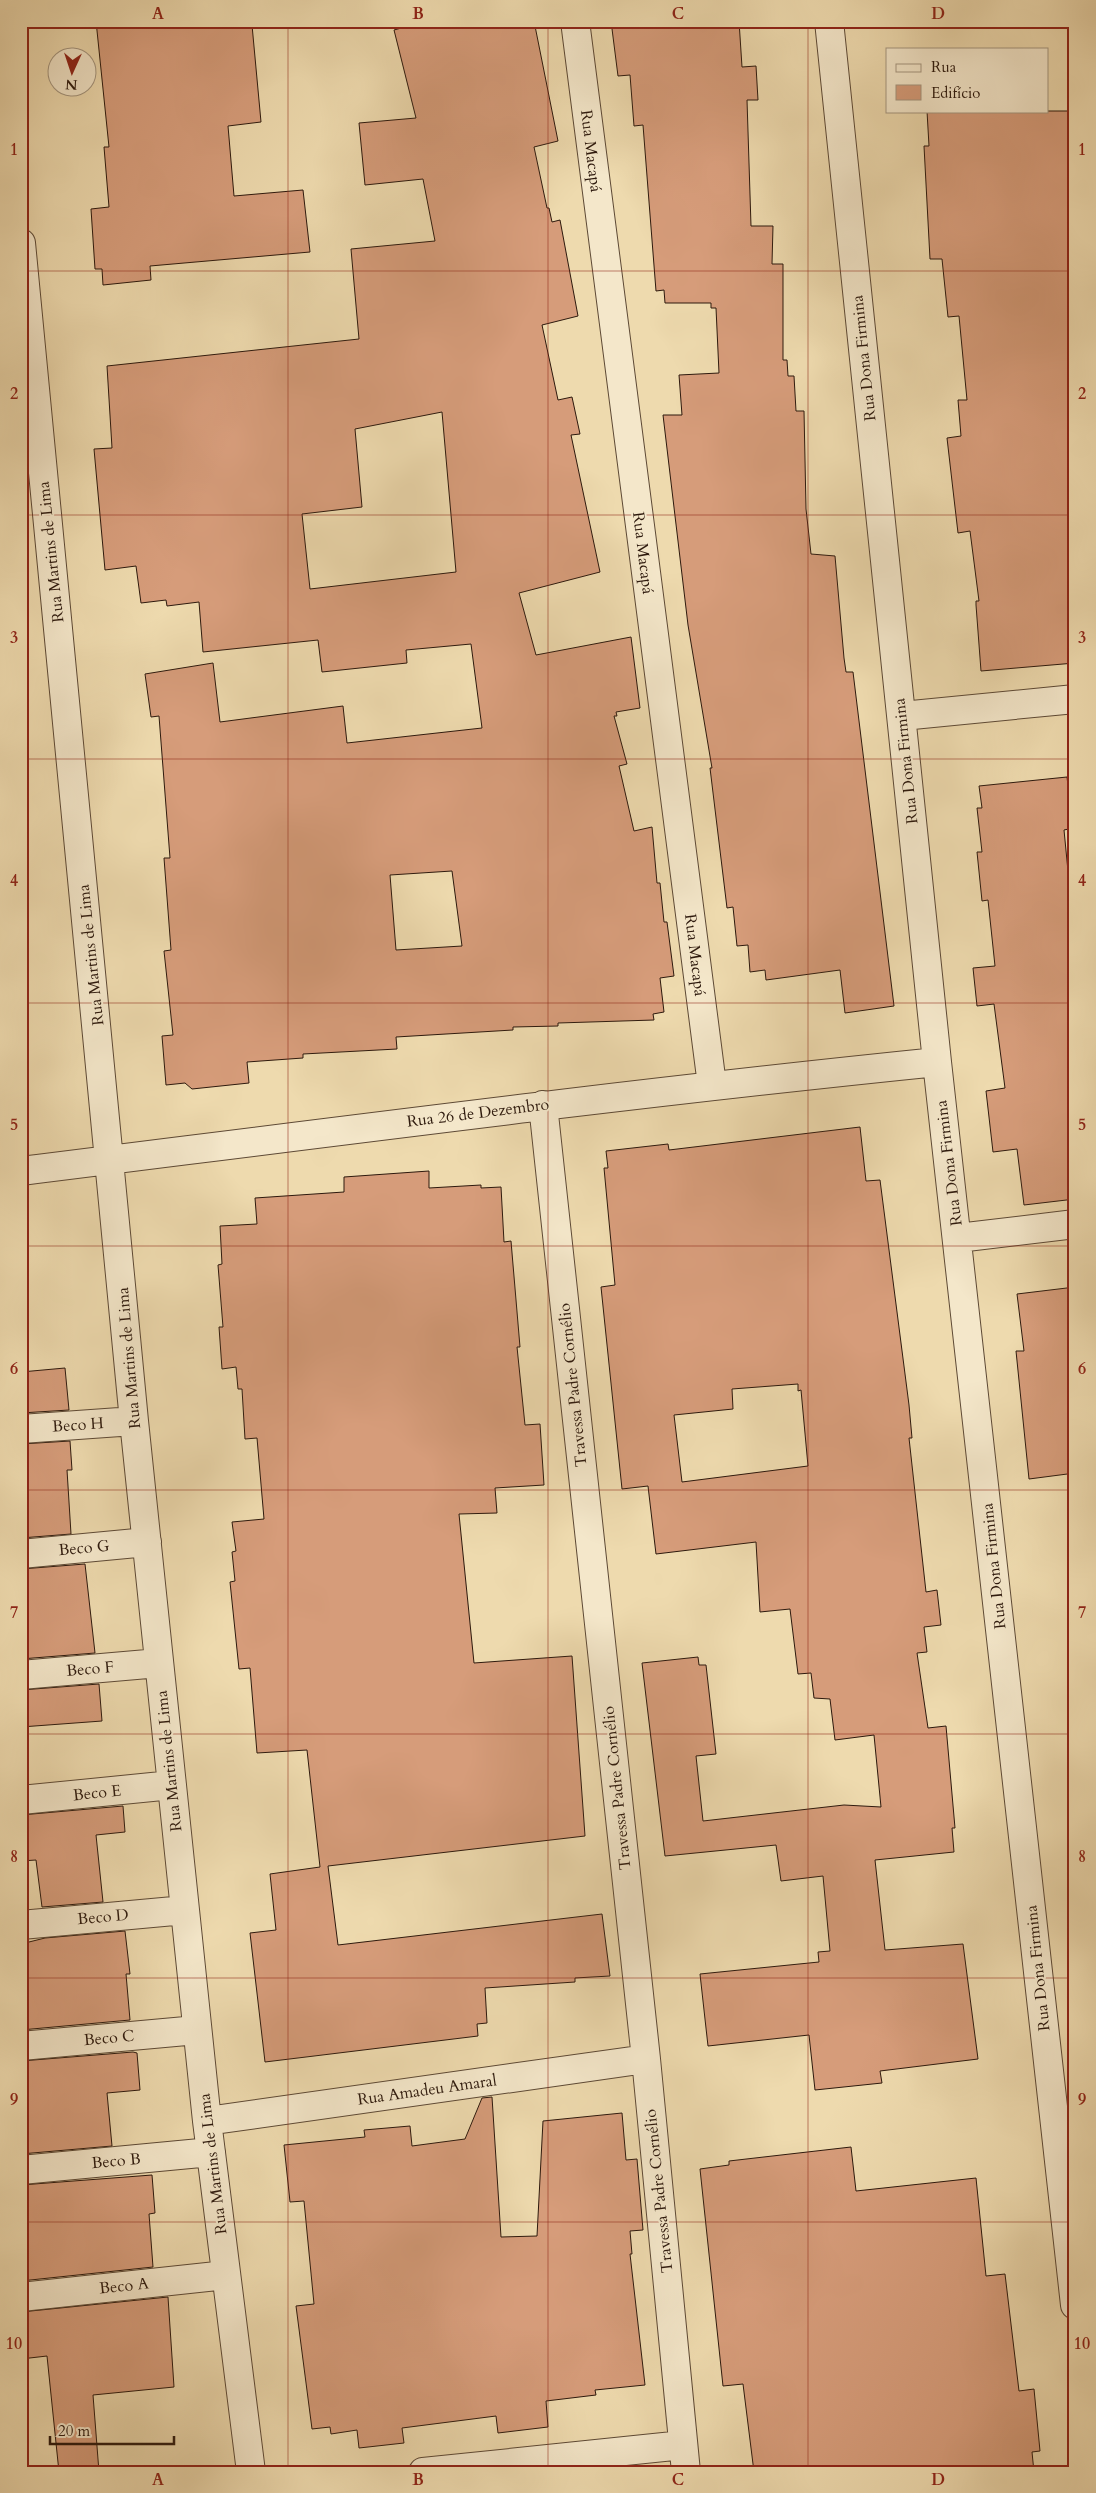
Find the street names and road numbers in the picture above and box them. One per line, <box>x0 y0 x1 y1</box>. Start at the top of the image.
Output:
street label: Rua Macapá <box>575 109 607 193</box>
street label: Rua Dona Firmina <box>846 294 882 422</box>
street label: Rua Martins de Lima <box>33 480 69 624</box>
street label: Rua Macapá <box>627 511 659 595</box>
street label: Rua Dona Firmina <box>888 697 924 825</box>
street label: Rua Martins de Lima <box>73 883 109 1027</box>
street label: Rua Macapá <box>679 913 711 997</box>
street label: Rua 26 de Dezembro <box>406 1093 551 1133</box>
street label: Rua Dona Firmina <box>930 1099 968 1227</box>
street label: Rua Martins de Lima <box>112 1286 146 1430</box>
street label: Travessa Padre Cornélio <box>553 1302 593 1468</box>
street label: Beco H <box>51 1412 105 1438</box>
street label: Rua Dona Firmina <box>976 1502 1012 1630</box>
street label: Beco G <box>58 1535 111 1561</box>
street label: Beco F <box>65 1656 115 1682</box>
street label: Rua Martins de Lima <box>151 1689 187 1833</box>
street label: Travessa Padre Cornélio <box>597 1705 637 1871</box>
street label: Beco E <box>72 1780 122 1806</box>
street label: Beco D <box>76 1904 130 1930</box>
street label: Rua Dona Firmina <box>1020 1904 1056 2032</box>
street label: Beco C <box>83 2025 135 2051</box>
street label: Rua Amadeu Amaral <box>356 2069 498 2111</box>
street label: Rua Martins de Lima <box>193 2092 233 2236</box>
street label: Travessa Padre Cornélio <box>639 2108 679 2274</box>
street label: Beco B <box>91 2148 142 2174</box>
street label: Beco A <box>98 2272 151 2300</box>

